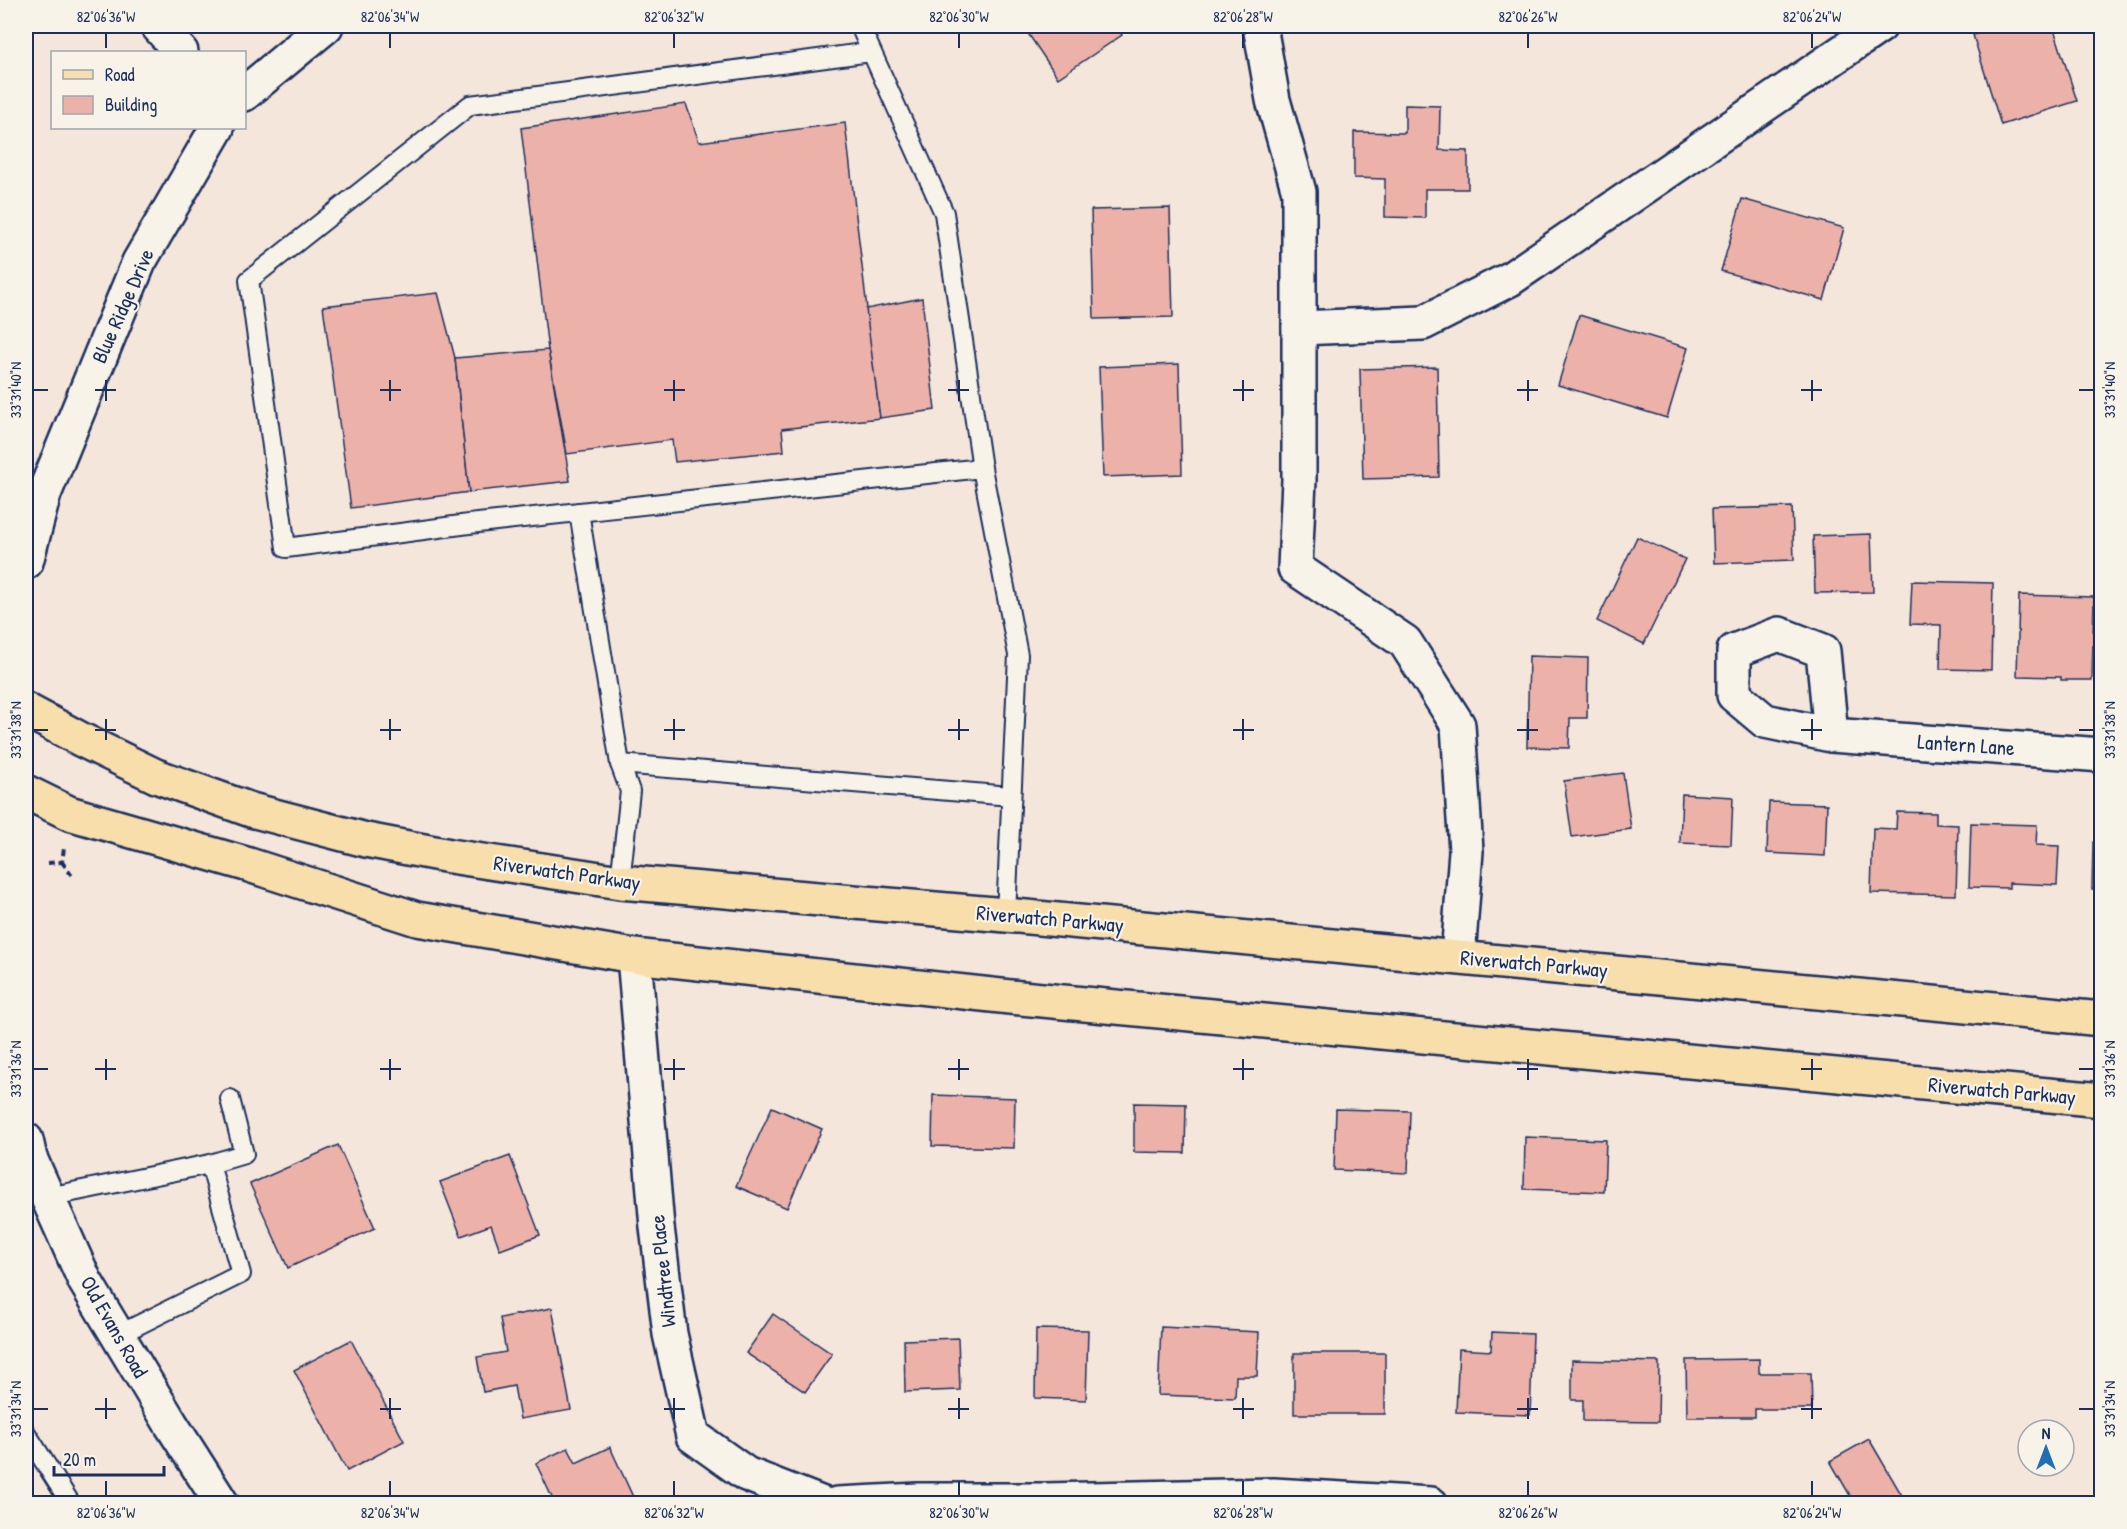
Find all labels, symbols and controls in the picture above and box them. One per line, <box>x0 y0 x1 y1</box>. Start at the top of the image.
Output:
text: 82°06'36"W <box>77 6 136 27</box>
text: 82°06'34"W <box>361 6 420 27</box>
text: 82°06'32"W <box>644 6 705 27</box>
text: 82°06'30"W <box>929 6 989 27</box>
text: 82°06'28"W <box>1213 6 1273 27</box>
text: 82°06'26"W <box>1499 6 1558 27</box>
text: 82°06'24"W <box>1783 6 1842 27</box>
legend <box>51 51 246 129</box>
text: Road <box>105 62 135 87</box>
text: Building <box>105 92 157 117</box>
street label: Blue Ridge Drive <box>84 244 161 368</box>
text: 33°31'40"N <box>5 362 26 418</box>
text: 33°31'40"N <box>2099 362 2120 418</box>
text: 33°31'38"N <box>5 701 26 759</box>
text: 33°31'38"N <box>2099 701 2120 759</box>
street label: Lantern Lane <box>1916 727 2016 762</box>
street label: Riverwatch Parkway <box>492 848 642 897</box>
street label: Riverwatch Parkway <box>975 898 1125 939</box>
street label: Riverwatch Parkway <box>1459 943 1609 984</box>
text: 33°31'36"N <box>5 1041 26 1097</box>
text: 33°31'36"N <box>2099 1041 2120 1097</box>
street label: Riverwatch Parkway <box>1927 1070 2077 1111</box>
street label: Windtree Place <box>642 1214 683 1329</box>
street label: Old Evans Road <box>74 1271 155 1383</box>
text: 33°31'34"N <box>5 1381 26 1437</box>
text: 33°31'34"N <box>2099 1381 2120 1437</box>
north arrow <box>2016 1418 2076 1478</box>
text: N <box>2042 1422 2051 1444</box>
scale bar <box>54 1439 164 1477</box>
text: 20 m <box>63 1447 96 1472</box>
text: 82°06'36"W <box>77 1502 136 1523</box>
text: 82°06'34"W <box>361 1502 420 1523</box>
text: 82°06'32"W <box>644 1502 705 1523</box>
text: 82°06'30"W <box>929 1502 989 1523</box>
text: 82°06'28"W <box>1213 1502 1273 1523</box>
text: 82°06'26"W <box>1499 1502 1558 1523</box>
text: 82°06'24"W <box>1783 1502 1842 1523</box>

